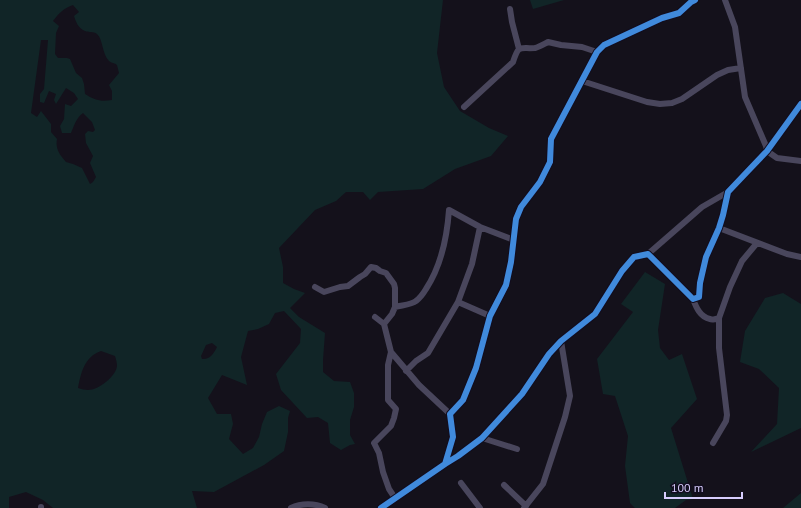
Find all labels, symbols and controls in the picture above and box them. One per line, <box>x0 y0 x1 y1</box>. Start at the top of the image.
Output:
scale bar <box>665 474 742 500</box>
text: 100 m <box>671 480 704 495</box>

